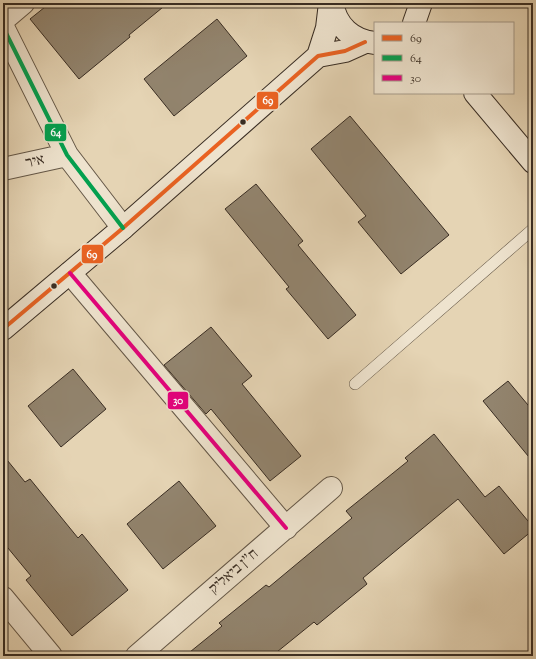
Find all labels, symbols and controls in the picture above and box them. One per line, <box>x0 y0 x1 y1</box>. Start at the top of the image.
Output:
legend <box>374 22 514 94</box>
text: 69 <box>410 30 422 48</box>
text: 64 <box>410 50 422 68</box>
text: 30 <box>410 70 421 88</box>
line badge: 69 <box>256 91 279 110</box>
text: 69 <box>263 93 274 109</box>
unlabelled marker <box>238 117 248 127</box>
line badge: 64 <box>44 123 67 142</box>
text: 64 <box>51 125 62 141</box>
street label: איר <box>24 150 46 174</box>
line badge: 69 <box>81 244 104 264</box>
text: 69 <box>87 247 98 263</box>
unlabelled marker <box>49 281 59 291</box>
line badge: 30 <box>167 391 189 410</box>
text: 30 <box>173 393 183 409</box>
street label: ח"ן ביאליק <box>205 544 263 600</box>

